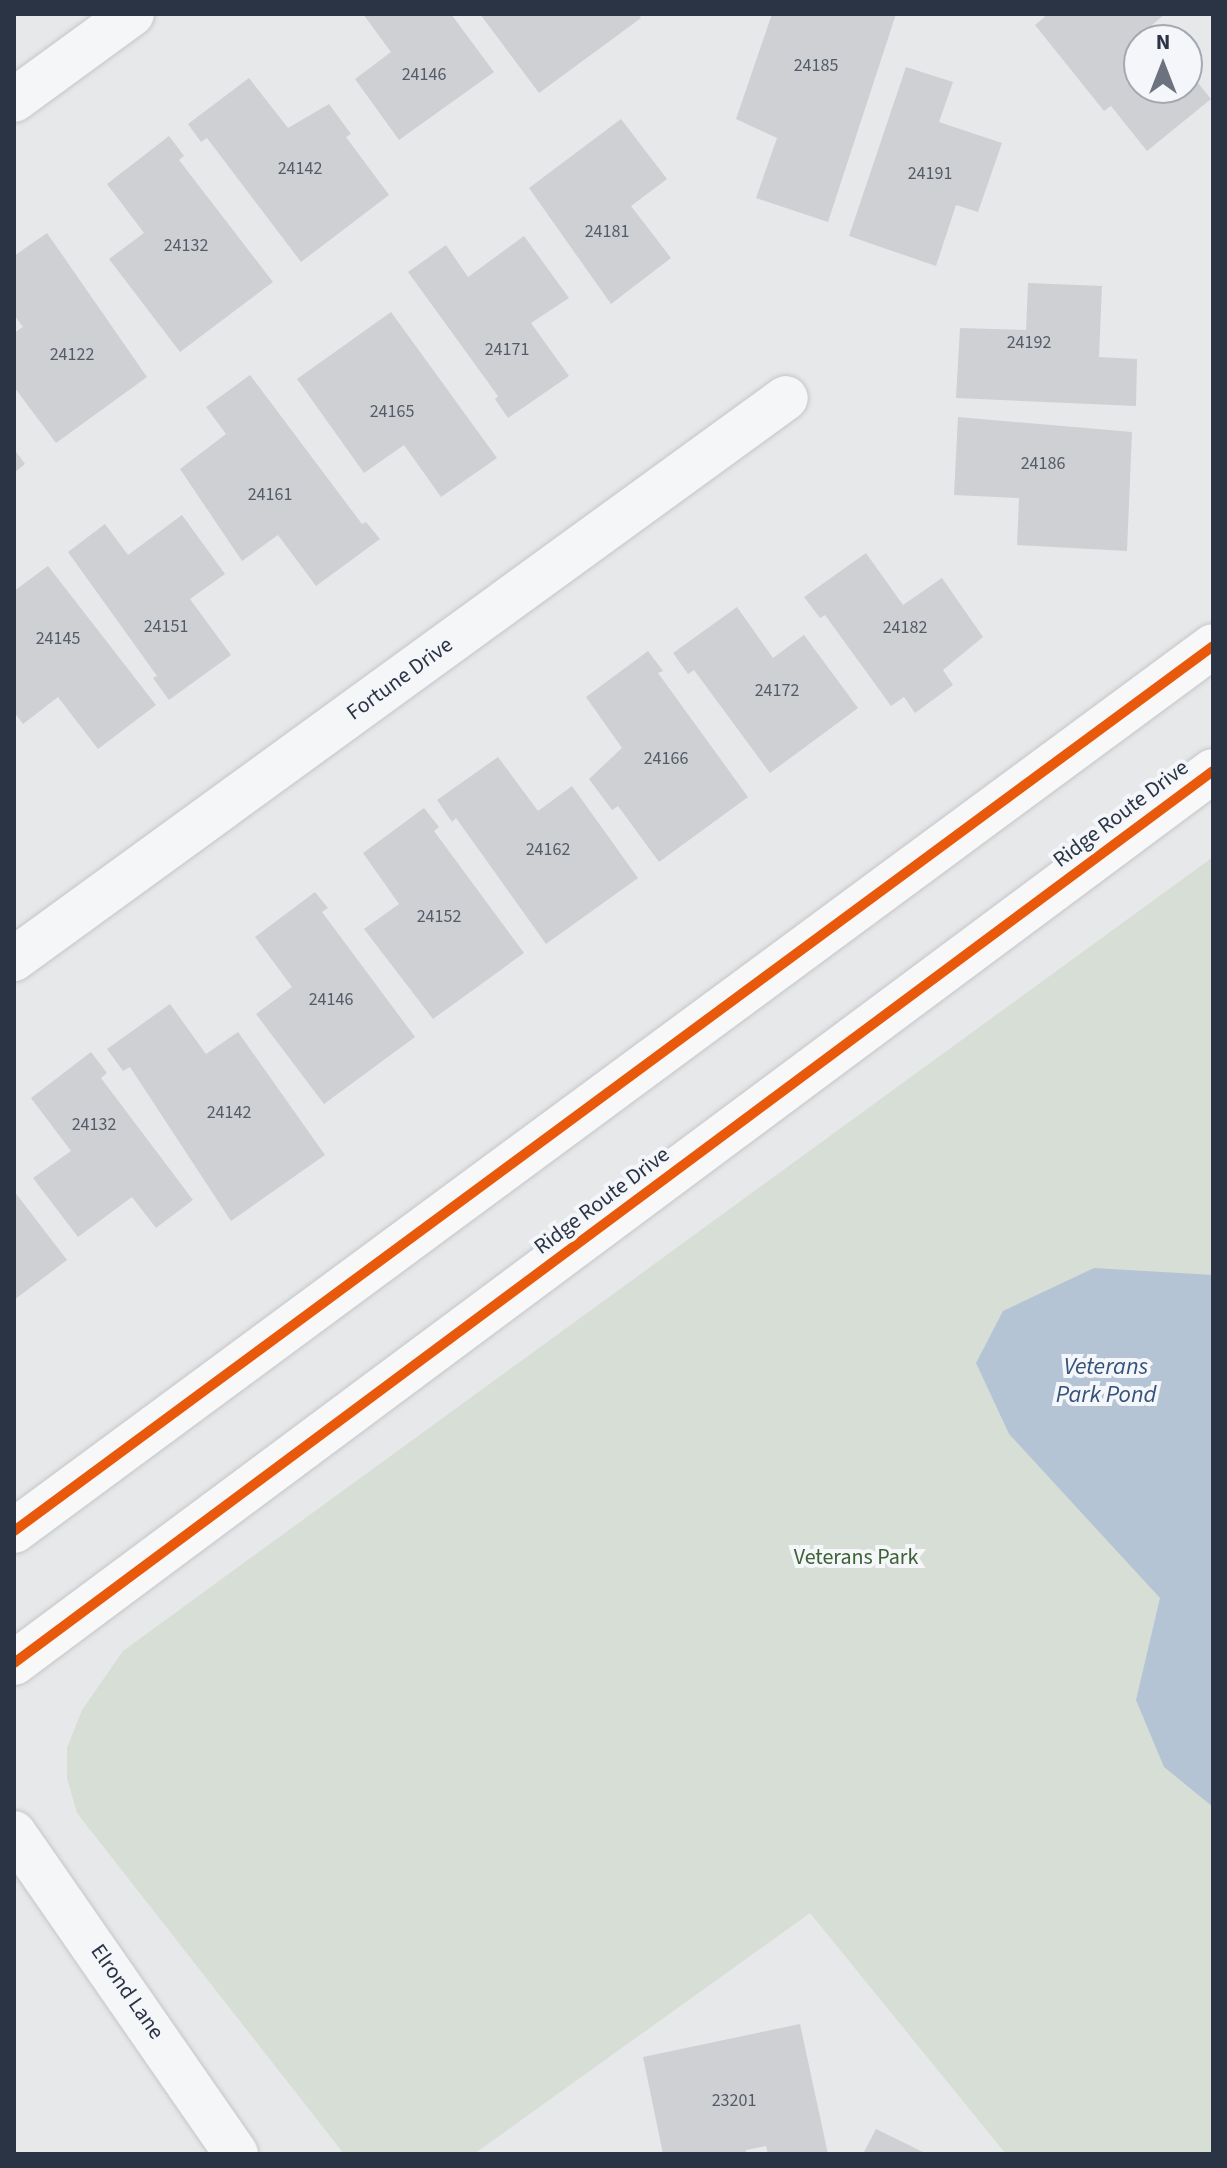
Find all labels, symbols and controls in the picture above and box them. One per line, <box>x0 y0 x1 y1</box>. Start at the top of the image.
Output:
north arrow <box>1123 24 1203 104</box>
text: N <box>1156 26 1170 58</box>
house number: 24185 <box>794 55 838 77</box>
house number: 24146 <box>402 64 446 86</box>
house number: 24142 <box>278 158 322 180</box>
house number: 24191 <box>908 163 952 185</box>
house number: 24181 <box>585 221 629 243</box>
house number: 24132 <box>164 235 208 257</box>
house number: 24192 <box>1007 332 1051 354</box>
house number: 24171 <box>485 339 529 361</box>
house number: 24122 <box>50 344 94 366</box>
house number: 24165 <box>370 401 414 423</box>
house number: 24186 <box>1021 453 1065 475</box>
house number: 24161 <box>248 484 292 506</box>
house number: 24151 <box>144 616 188 638</box>
house number: 24182 <box>883 617 927 639</box>
house number: 24145 <box>36 628 80 650</box>
street label: Fortune Drive <box>342 632 458 726</box>
house number: 24172 <box>755 680 799 702</box>
house number: 24166 <box>644 748 688 770</box>
street label: Ridge Route Drive <box>1048 755 1194 873</box>
house number: 24162 <box>526 839 570 861</box>
house number: 24152 <box>417 906 461 928</box>
house number: 24146 <box>309 989 353 1011</box>
house number: 24142 <box>207 1102 251 1124</box>
house number: 24132 <box>72 1114 116 1136</box>
street label: Ridge Route Drive <box>529 1142 675 1260</box>
water label: Veterans Park Pond <box>1056 1353 1156 1409</box>
park label: Veterans Park <box>794 1545 918 1571</box>
street label: Elrond Lane <box>85 1939 169 2045</box>
house number: 23201 <box>712 2090 756 2112</box>

